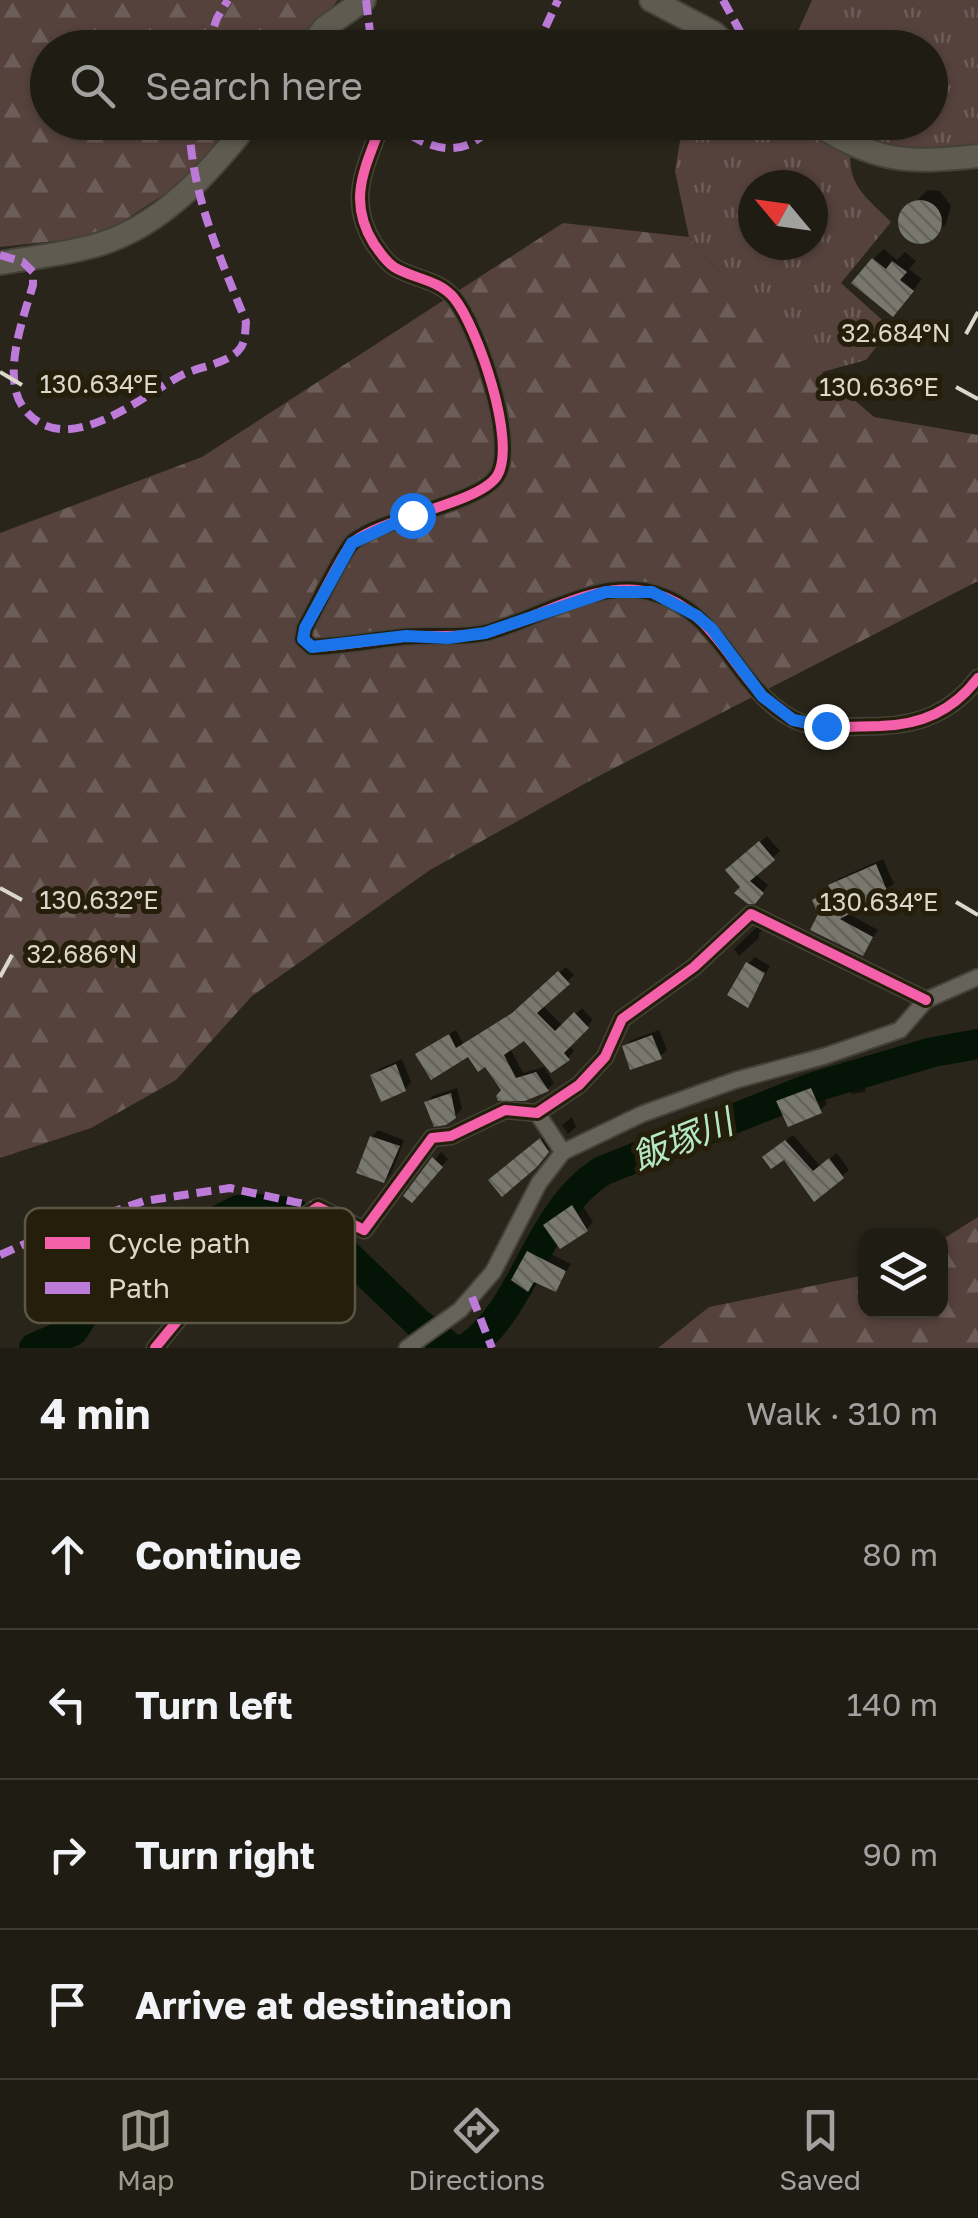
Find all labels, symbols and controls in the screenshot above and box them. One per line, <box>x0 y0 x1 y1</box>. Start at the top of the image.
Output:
search box <box>30 30 948 140</box>
icon: search <box>65 58 120 113</box>
text: Search here <box>145 63 363 108</box>
north arrow <box>738 170 828 260</box>
text: 32.684°N <box>841 317 951 348</box>
text: 130.634°E <box>40 368 158 399</box>
text: 130.636°E <box>819 371 939 402</box>
route start <box>390 493 436 539</box>
route end <box>804 704 850 750</box>
text: 130.632°E <box>39 884 159 915</box>
text: 130.634°E <box>820 886 938 917</box>
text: 32.686°N <box>27 938 137 969</box>
water label: 飯塚川 <box>625 1098 742 1178</box>
legend <box>25 1208 355 1323</box>
text: Cycle path <box>108 1226 251 1259</box>
map controls <box>858 1228 948 1318</box>
button: layers <box>858 1228 948 1318</box>
text: Path <box>108 1271 170 1304</box>
text: 4 min <box>40 1388 150 1438</box>
text: Walk · 310 m <box>746 1394 938 1432</box>
icon: ahead <box>40 1527 95 1582</box>
text: Continue <box>135 1532 301 1577</box>
text: 80 m <box>862 1535 938 1573</box>
icon: left <box>40 1677 95 1732</box>
text: Turn left <box>135 1682 293 1727</box>
text: 140 m <box>847 1685 938 1723</box>
icon: right <box>40 1827 95 1882</box>
text: Turn right <box>135 1832 315 1877</box>
text: 90 m <box>862 1835 938 1873</box>
icon: arrive <box>40 1977 95 2032</box>
text: Arrive at destination <box>135 1982 512 2027</box>
tab: Map <box>117 2103 174 2196</box>
tab: Directions <box>408 2103 545 2196</box>
tab: Saved <box>779 2103 861 2196</box>

